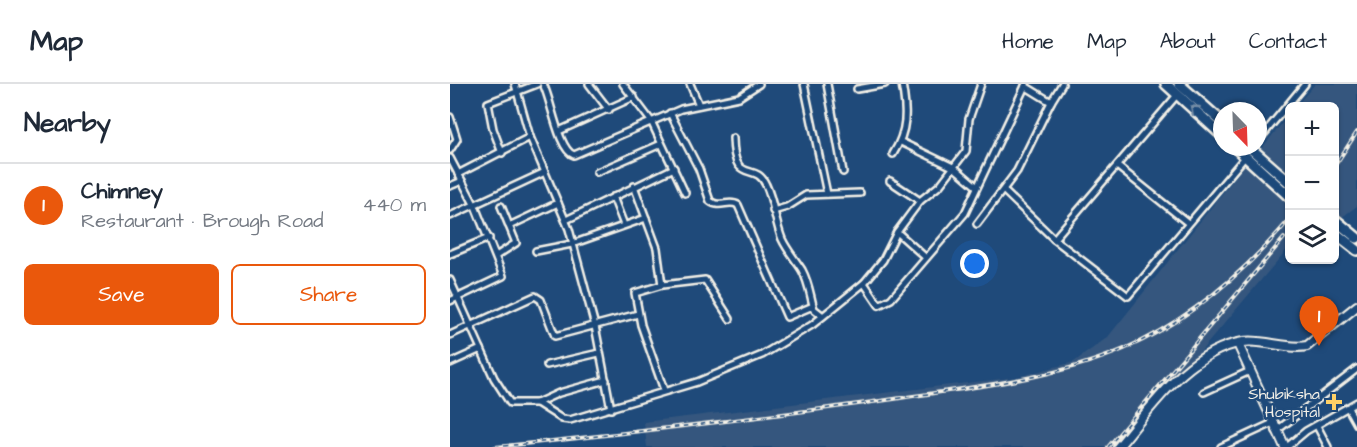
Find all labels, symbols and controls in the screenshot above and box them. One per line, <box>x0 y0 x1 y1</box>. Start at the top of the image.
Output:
text: Map <box>30 22 83 61</box>
text: Home <box>1002 27 1054 56</box>
text: Map <box>1087 27 1127 56</box>
text: About <box>1160 27 1216 56</box>
text: Contact <box>1249 27 1327 56</box>
north arrow <box>1213 102 1267 156</box>
map controls <box>1285 102 1339 264</box>
button: + <box>1285 102 1339 156</box>
text: Nearby <box>24 105 111 141</box>
one-way arrow <box>1190 105 1201 116</box>
button: − <box>1285 156 1339 210</box>
text: Chimney <box>81 176 163 207</box>
text: 1 <box>42 191 45 219</box>
text: 440 m <box>363 191 426 219</box>
text: Restaurant · Brough Road <box>81 207 323 235</box>
button: layers <box>1285 210 1339 264</box>
your location <box>960 249 989 278</box>
button: Save <box>24 264 219 325</box>
button: Share <box>231 264 426 325</box>
pin: 1 <box>1300 296 1338 346</box>
place label: Shubiksha Hospital <box>1248 383 1320 423</box>
marker: Shubiksha Hospital <box>1325 393 1343 411</box>

